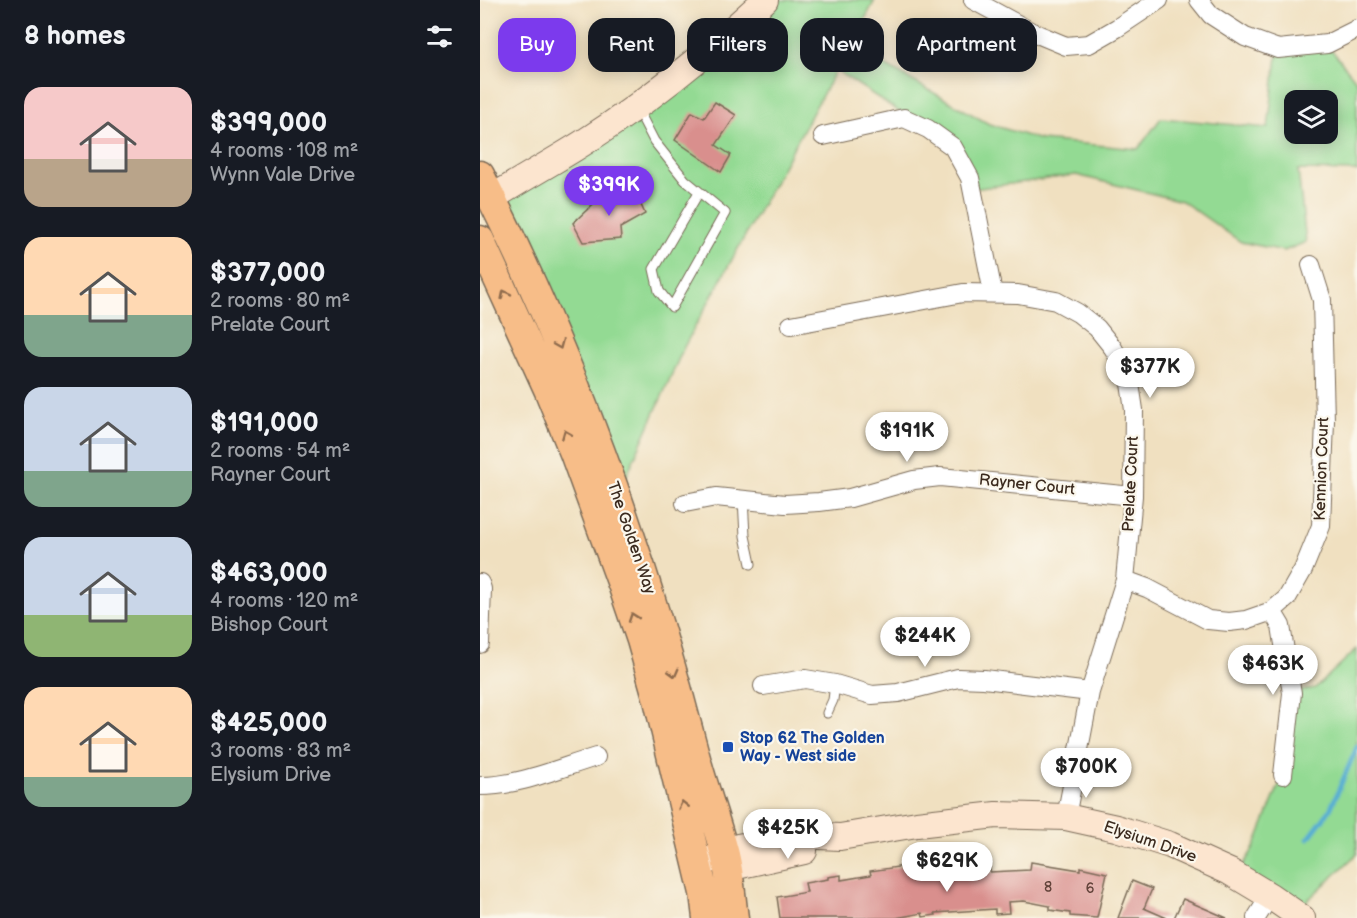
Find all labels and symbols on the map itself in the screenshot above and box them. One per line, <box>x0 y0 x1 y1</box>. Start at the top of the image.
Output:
pin: $399K <box>567 166 651 217</box>
one-way arrow <box>501 289 513 300</box>
one-way arrow <box>551 339 563 350</box>
pin: $377K <box>1108 348 1192 399</box>
pin: $191K <box>865 412 949 463</box>
street label: Kennion Court <box>1311 417 1333 521</box>
one-way arrow <box>561 429 573 440</box>
street label: Prelate Court <box>1119 436 1143 532</box>
street label: Rayner Court <box>978 471 1076 499</box>
street label: The Golden Way <box>603 479 659 597</box>
one-way arrow <box>628 612 641 622</box>
pin: $244K <box>883 617 967 668</box>
pin: $463K <box>1231 645 1315 696</box>
one-way arrow <box>667 667 679 678</box>
place label: Stop 62 The Golden Way - West side <box>740 729 885 766</box>
marker: Stop 62 The Golden Way - West side <box>721 740 735 754</box>
pin: $700K <box>1044 748 1128 799</box>
one-way arrow <box>677 800 690 810</box>
pin: $425K <box>746 809 830 860</box>
street label: Elysium Drive <box>1101 817 1199 867</box>
pin: $629K <box>905 842 989 893</box>
house number: 8 <box>1044 879 1052 896</box>
house number: 6 <box>1086 880 1095 897</box>

